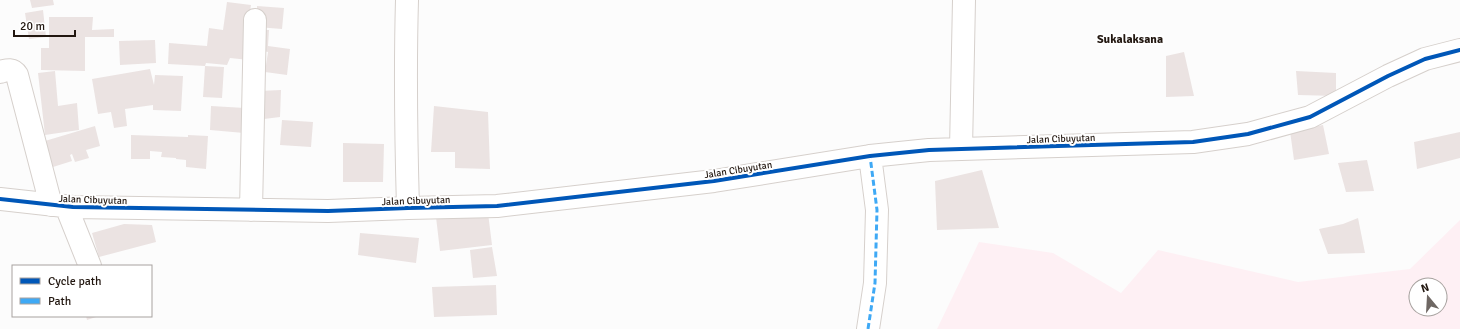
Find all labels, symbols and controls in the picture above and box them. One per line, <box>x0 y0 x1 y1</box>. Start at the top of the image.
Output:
scale bar <box>14 12 75 38</box>
text: 20 m <box>20 19 45 34</box>
district label: Sukalaksana <box>1097 32 1163 47</box>
street label: Jalan Cibuyutan <box>1027 132 1096 146</box>
street label: Jalan Cibuyutan <box>703 159 773 181</box>
street label: Jalan Cibuyutan <box>58 193 127 207</box>
street label: Jalan Cibuyutan <box>382 194 451 208</box>
legend <box>12 265 152 317</box>
text: Cycle path <box>48 274 101 289</box>
north arrow <box>1408 277 1448 317</box>
text: N <box>1419 281 1431 295</box>
text: Path <box>48 294 71 309</box>

